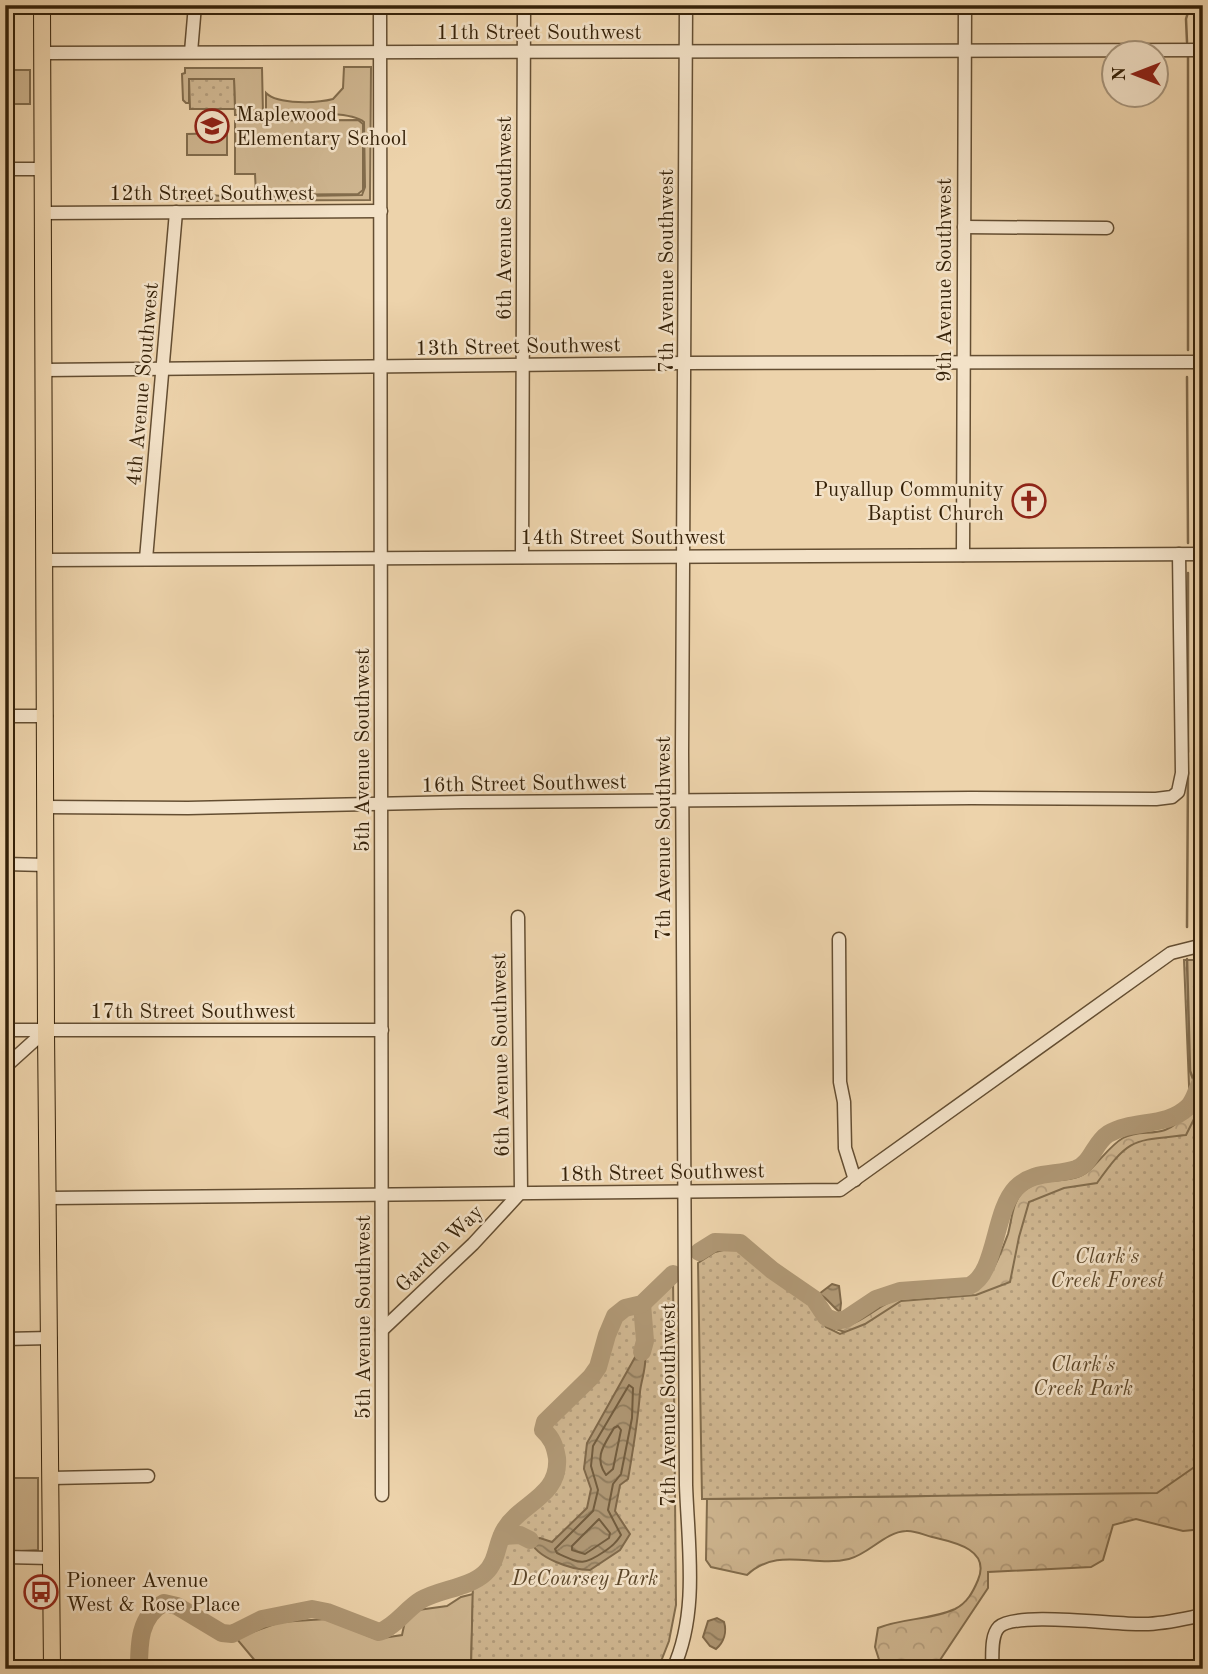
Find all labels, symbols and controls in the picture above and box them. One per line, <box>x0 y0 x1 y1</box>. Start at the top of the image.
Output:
street label: 11th Street Southwest <box>436 23 642 44</box>
north arrow <box>1100 38 1170 108</box>
text: N <box>1111 66 1130 81</box>
place label: Maplewood Elementary School <box>236 105 407 150</box>
school or university icon: Maplewood Elementary School <box>193 107 231 145</box>
street label: 6th Avenue Southwest <box>495 116 516 320</box>
street label: 7th Avenue Southwest <box>657 169 678 373</box>
street label: 9th Avenue Southwest <box>935 178 956 382</box>
street label: 12th Street Southwest <box>109 184 315 205</box>
street label: 4th Avenue Southwest <box>124 281 163 487</box>
street label: 13th Street Southwest <box>415 335 621 360</box>
place label: Puyallup Community Baptist Church <box>814 480 1004 525</box>
church icon: Puyallup Community Baptist Church <box>1010 482 1048 520</box>
street label: 14th Street Southwest <box>520 528 726 549</box>
street label: 5th Avenue Southwest <box>353 648 374 852</box>
street label: 7th Avenue Southwest <box>654 736 675 940</box>
street label: 16th Street Southwest <box>421 772 627 797</box>
street label: 6th Avenue Southwest <box>489 953 514 1157</box>
street label: 17th Street Southwest <box>90 1002 296 1023</box>
street label: 18th Street Southwest <box>559 1161 765 1186</box>
street label: Garden Way <box>392 1201 488 1297</box>
street label: 5th Avenue Southwest <box>354 1215 375 1419</box>
park label: Clark's Creek Forest <box>1050 1247 1164 1292</box>
street label: 7th Avenue Southwest <box>659 1303 680 1507</box>
park label: Clark's Creek Park <box>1033 1355 1133 1400</box>
park label: DeCoursey Park <box>511 1569 658 1590</box>
place label: Pioneer Avenue West & Rose Place <box>66 1571 240 1616</box>
bus stop icon: Pioneer Avenue West & Rose Place <box>22 1573 60 1611</box>

